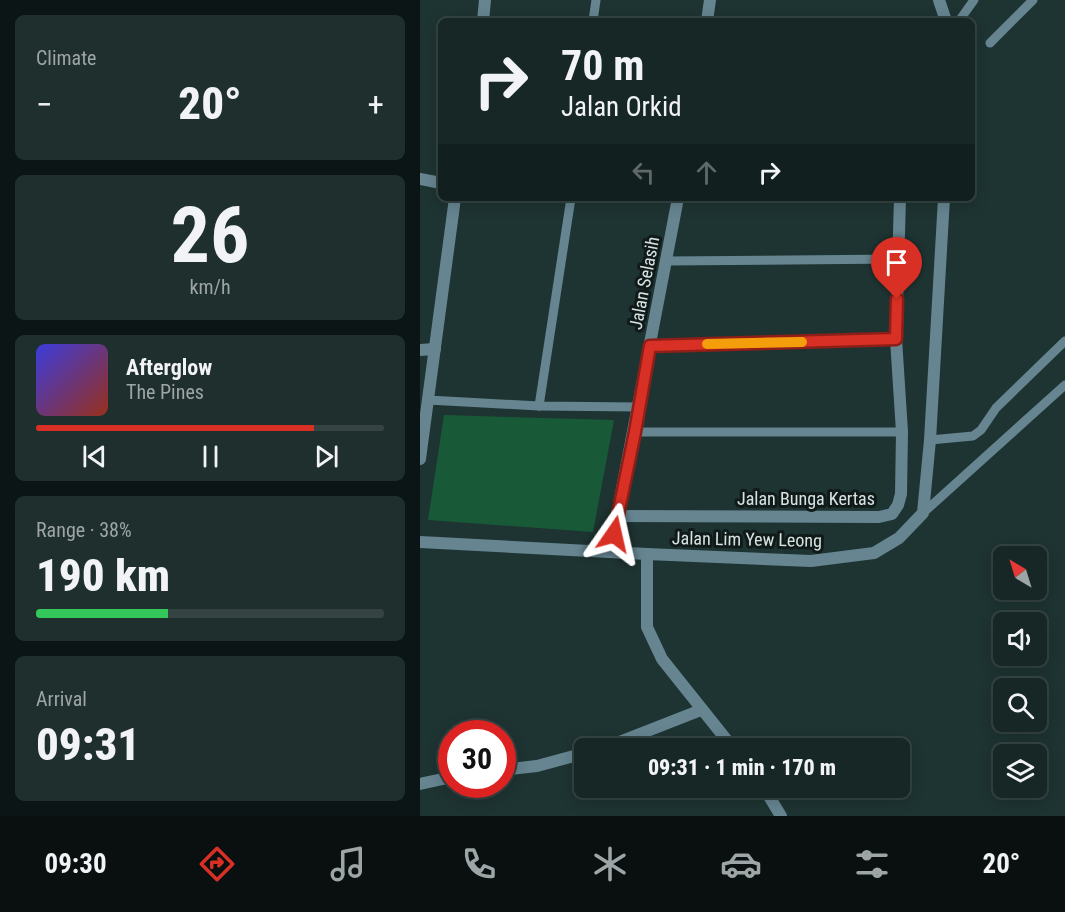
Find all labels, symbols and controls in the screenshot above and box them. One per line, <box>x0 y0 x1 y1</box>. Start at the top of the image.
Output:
text: 70 m <box>561 41 644 90</box>
icon: right <box>462 42 540 120</box>
text: Climate <box>36 46 96 70</box>
text: 20° <box>178 77 242 130</box>
text: − <box>36 85 53 124</box>
text: + <box>368 85 384 124</box>
text: Jalan Orkid <box>561 91 682 123</box>
icon: left <box>627 156 660 189</box>
icon: ahead <box>690 156 723 189</box>
icon: right <box>753 156 786 189</box>
text: 26 <box>171 190 249 281</box>
street label: Jalan Selasih <box>625 235 663 331</box>
pin <box>871 237 922 299</box>
icon: arrive <box>880 246 913 279</box>
text: km/h <box>189 275 231 299</box>
text: Afterglow <box>126 355 212 380</box>
text: The Pines <box>126 380 204 404</box>
icon: previous <box>78 440 111 473</box>
icon: pause <box>194 440 227 473</box>
icon: next <box>310 440 343 473</box>
street label: Jalan Bunga Kertas <box>737 488 875 509</box>
position arrow <box>582 502 646 566</box>
text: Range · 38% <box>36 518 132 542</box>
street label: Jalan Lim Yew Leong <box>672 527 822 551</box>
north arrow <box>993 546 1047 600</box>
map controls <box>993 546 1047 798</box>
text: 190 km <box>36 549 170 602</box>
button: sound <box>993 612 1047 666</box>
button: search <box>993 678 1047 732</box>
text: Arrival <box>36 687 87 711</box>
text: 09:31 <box>36 718 140 771</box>
speed limit sign: 30 <box>438 720 516 798</box>
button: layers <box>993 744 1047 798</box>
text: 09:31 · 1 min · 170 m <box>648 755 836 780</box>
icon: directions <box>196 843 238 885</box>
icon: music <box>327 843 369 885</box>
icon: phone <box>458 843 500 885</box>
icon: climate <box>589 843 631 885</box>
icon: car <box>720 843 762 885</box>
icon: filters <box>851 843 893 885</box>
text: 09:30 <box>45 848 107 880</box>
text: 20° <box>983 848 1020 880</box>

